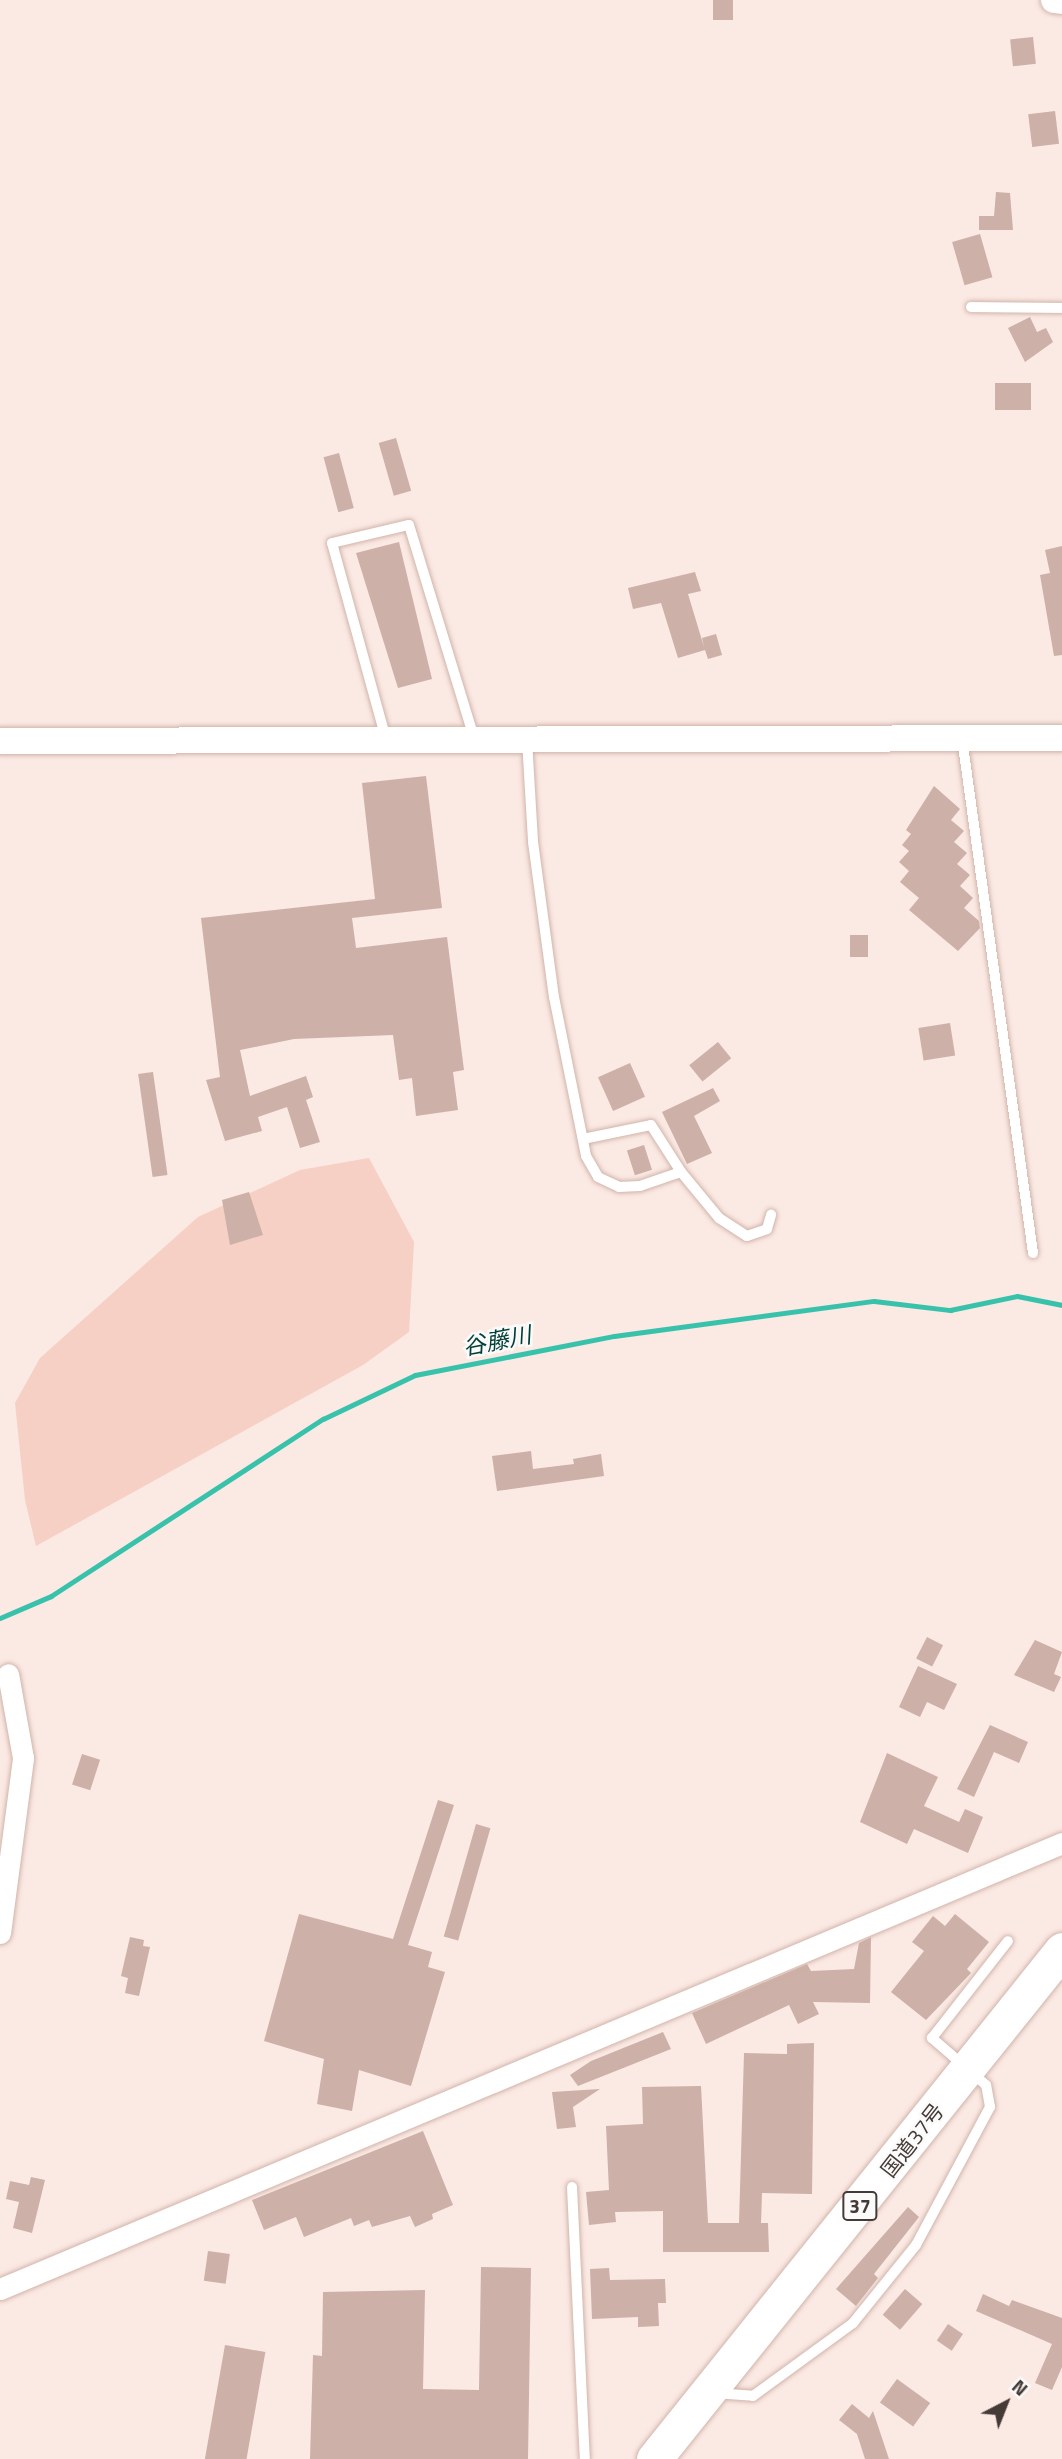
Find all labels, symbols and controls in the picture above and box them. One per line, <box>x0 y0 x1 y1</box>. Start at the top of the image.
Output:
water label: 谷藤川 <box>461 1321 533 1361</box>
street label: 国道37号 <box>875 2098 949 2182</box>
road number: 37 <box>841 2190 879 2222</box>
north arrow <box>971 2368 1041 2438</box>
text: N <box>1006 2372 1035 2402</box>

